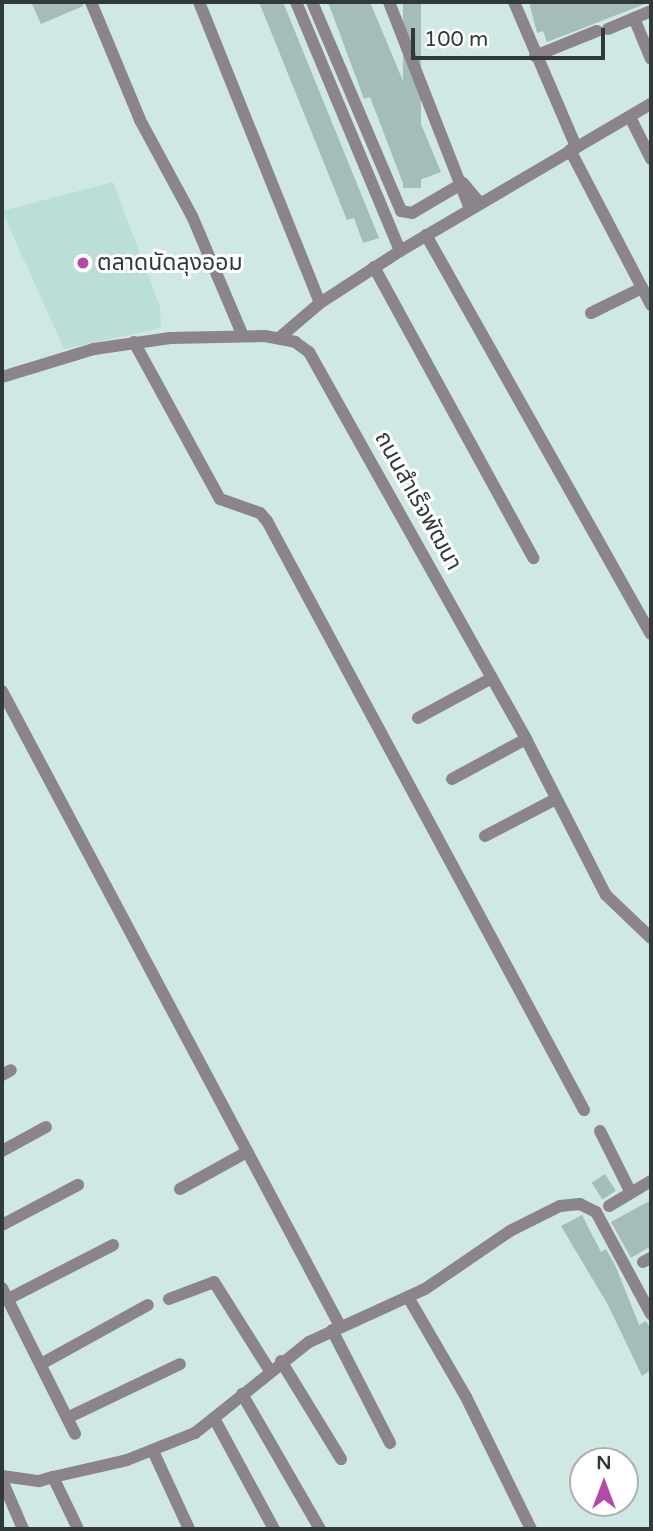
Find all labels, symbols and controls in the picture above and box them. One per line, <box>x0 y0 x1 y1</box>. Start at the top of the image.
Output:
scale bar <box>415 14 609 58</box>
text: 100 m <box>424 27 488 52</box>
place label: ตลาดนัดลุงออม <box>97 249 243 277</box>
marker: ตลาดนัดลุงออม <box>75 255 91 271</box>
street label: ถนนสำเร็จพัฒนา <box>368 427 468 575</box>
north arrow <box>569 1447 639 1517</box>
text: N <box>596 1452 612 1474</box>

